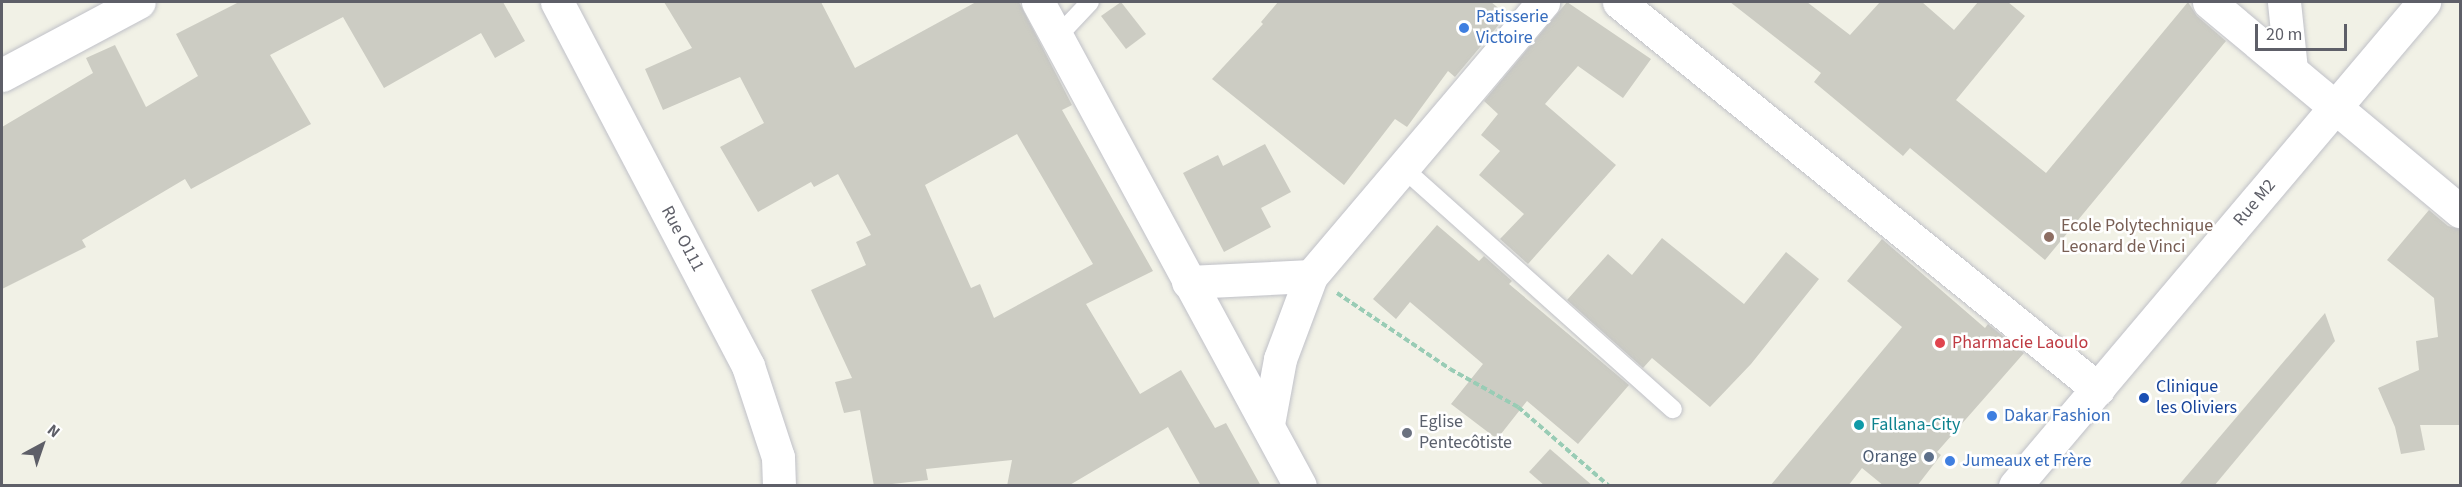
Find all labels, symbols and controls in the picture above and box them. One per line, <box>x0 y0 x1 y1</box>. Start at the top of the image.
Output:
place label: Patisserie Victoire <box>1476 7 1548 50</box>
scale bar <box>2258 12 2350 50</box>
marker: Patisserie Victoire <box>1457 21 1471 35</box>
text: 20 m <box>2266 22 2302 47</box>
street label: Rue M2 <box>2229 175 2281 231</box>
street label: Rue O111 <box>656 202 708 276</box>
place label: Ecole Polytechnique Leonard de Vinci <box>2061 216 2213 258</box>
marker: Ecole Polytechnique Leonard de Vinci <box>2042 230 2056 244</box>
place label: Pharmacie Laoulo <box>1952 332 2088 354</box>
marker: Pharmacie Laoulo <box>1933 336 1947 350</box>
place label: Clinique les Oliviers <box>2156 377 2237 420</box>
marker: Clinique les Oliviers <box>2137 391 2151 405</box>
place label: Dakar Fashion <box>2004 405 2111 427</box>
marker: Dakar Fashion <box>1985 409 1999 423</box>
place label: Eglise Pentecôtiste <box>1419 412 1512 454</box>
place label: Fallana-City <box>1871 414 1960 436</box>
north arrow <box>12 415 72 475</box>
marker: Fallana-City <box>1852 418 1866 432</box>
text: N <box>42 419 65 443</box>
marker: Eglise Pentecôtiste <box>1400 426 1414 440</box>
place label: Orange <box>1863 446 1917 468</box>
marker: Orange <box>1922 450 1936 464</box>
place label: Jumeaux et Frère <box>1962 450 2091 472</box>
marker: Jumeaux et Frère <box>1943 454 1957 468</box>

